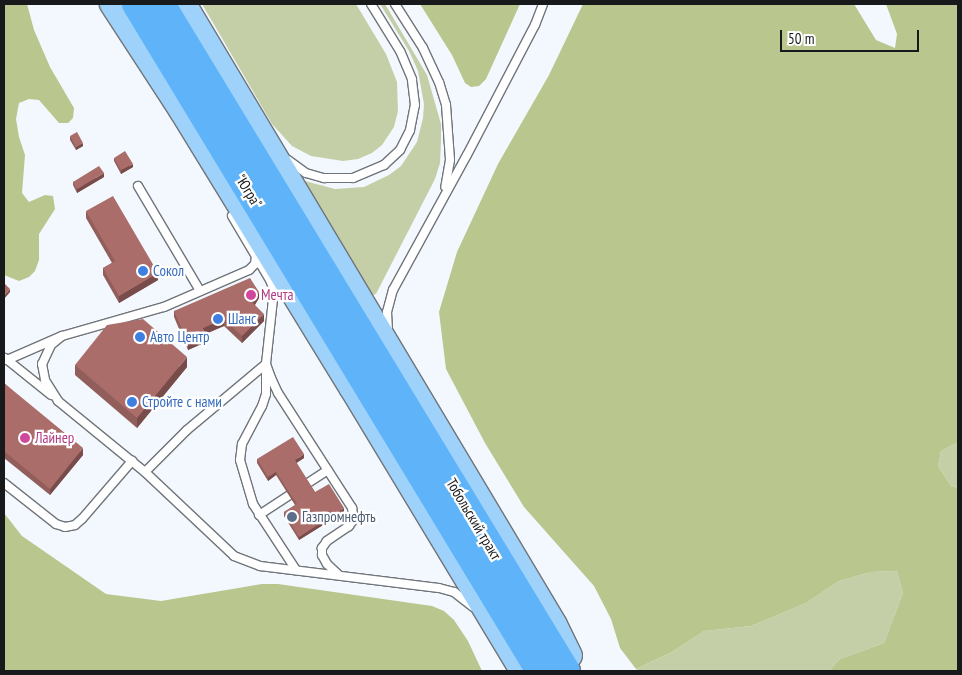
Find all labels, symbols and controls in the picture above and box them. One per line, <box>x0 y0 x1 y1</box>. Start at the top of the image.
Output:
scale bar <box>782 20 921 52</box>
text: 50 m <box>788 29 814 48</box>
street label: "Югра" <box>232 171 266 211</box>
place label: Сокол <box>153 262 184 280</box>
marker: Сокол <box>137 265 149 277</box>
place label: Мечта <box>261 286 293 304</box>
marker: Мечта <box>245 289 257 301</box>
place label: Шанс <box>228 310 256 328</box>
marker: Шанс <box>212 313 224 325</box>
place label: Авто Центр <box>150 328 209 346</box>
marker: Авто Центр <box>134 331 146 343</box>
place label: Стройте с нами <box>142 393 222 411</box>
marker: Стройте с нами <box>126 396 138 408</box>
place label: Лайнер <box>35 429 74 447</box>
marker: Лайнер <box>19 432 31 444</box>
street label: Тобольский тракт <box>443 475 505 563</box>
place label: Газпромнефть <box>302 508 376 526</box>
marker: Газпромнефть <box>286 511 298 523</box>

